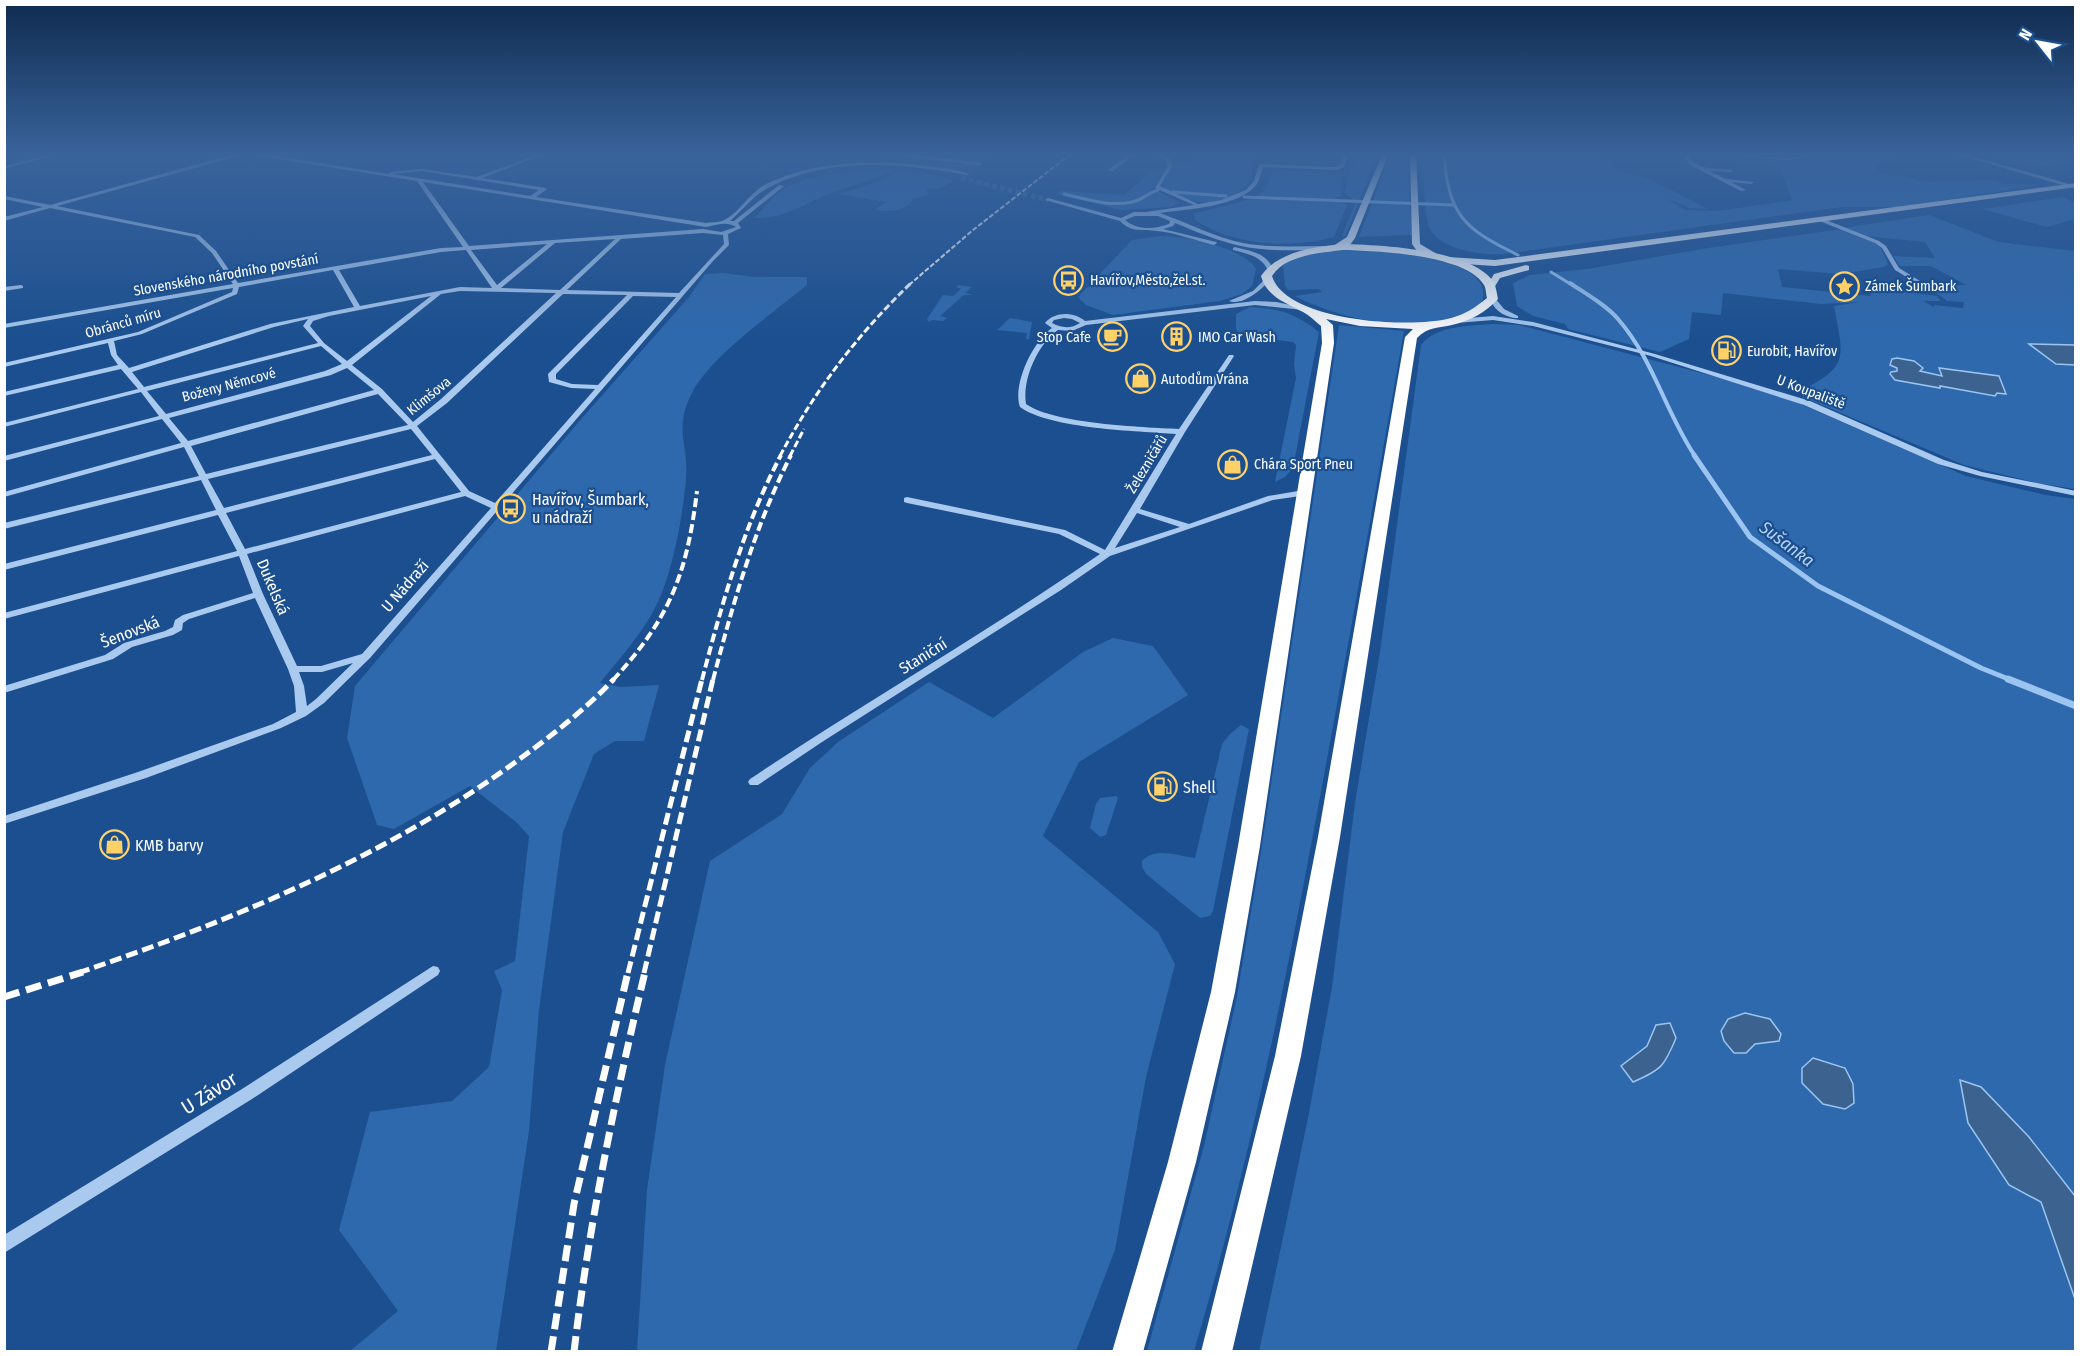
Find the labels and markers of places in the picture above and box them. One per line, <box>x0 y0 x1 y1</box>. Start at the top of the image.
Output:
bus stop icon: Havířov,Město,žel.st. <box>1053 264 1085 296</box>
place icon: Zámek Šumbark <box>1828 270 1860 302</box>
place label: Havířov,Město,žel.st. <box>1090 272 1205 289</box>
place label: Zámek Šumbark <box>1865 277 1957 295</box>
cafe icon: Stop Cafe <box>1096 321 1128 353</box>
building icon: IMO Car Wash <box>1161 321 1193 353</box>
place label: Stop Cafe <box>1037 329 1091 346</box>
place label: IMO Car Wash <box>1198 329 1276 346</box>
fuel station icon: Eurobit, Havířov <box>1710 335 1742 367</box>
place label: Eurobit, Havířov <box>1747 343 1838 360</box>
shop icon: Autodům Vrána <box>1124 363 1156 395</box>
place label: Autodům Vrána <box>1161 371 1249 388</box>
shop icon: Chára Sport Pneu <box>1217 448 1249 480</box>
place label: Chára Sport Pneu <box>1254 456 1353 473</box>
place label: Havířov, Šumbark, u nádraží <box>532 489 649 527</box>
bus stop icon: Havířov, Šumbark, u nádraží <box>495 492 527 524</box>
fuel station icon: Shell <box>1146 771 1178 803</box>
place label: Shell <box>1183 778 1216 797</box>
shop icon: KMB barvy <box>98 829 130 861</box>
place label: KMB barvy <box>135 836 204 855</box>

